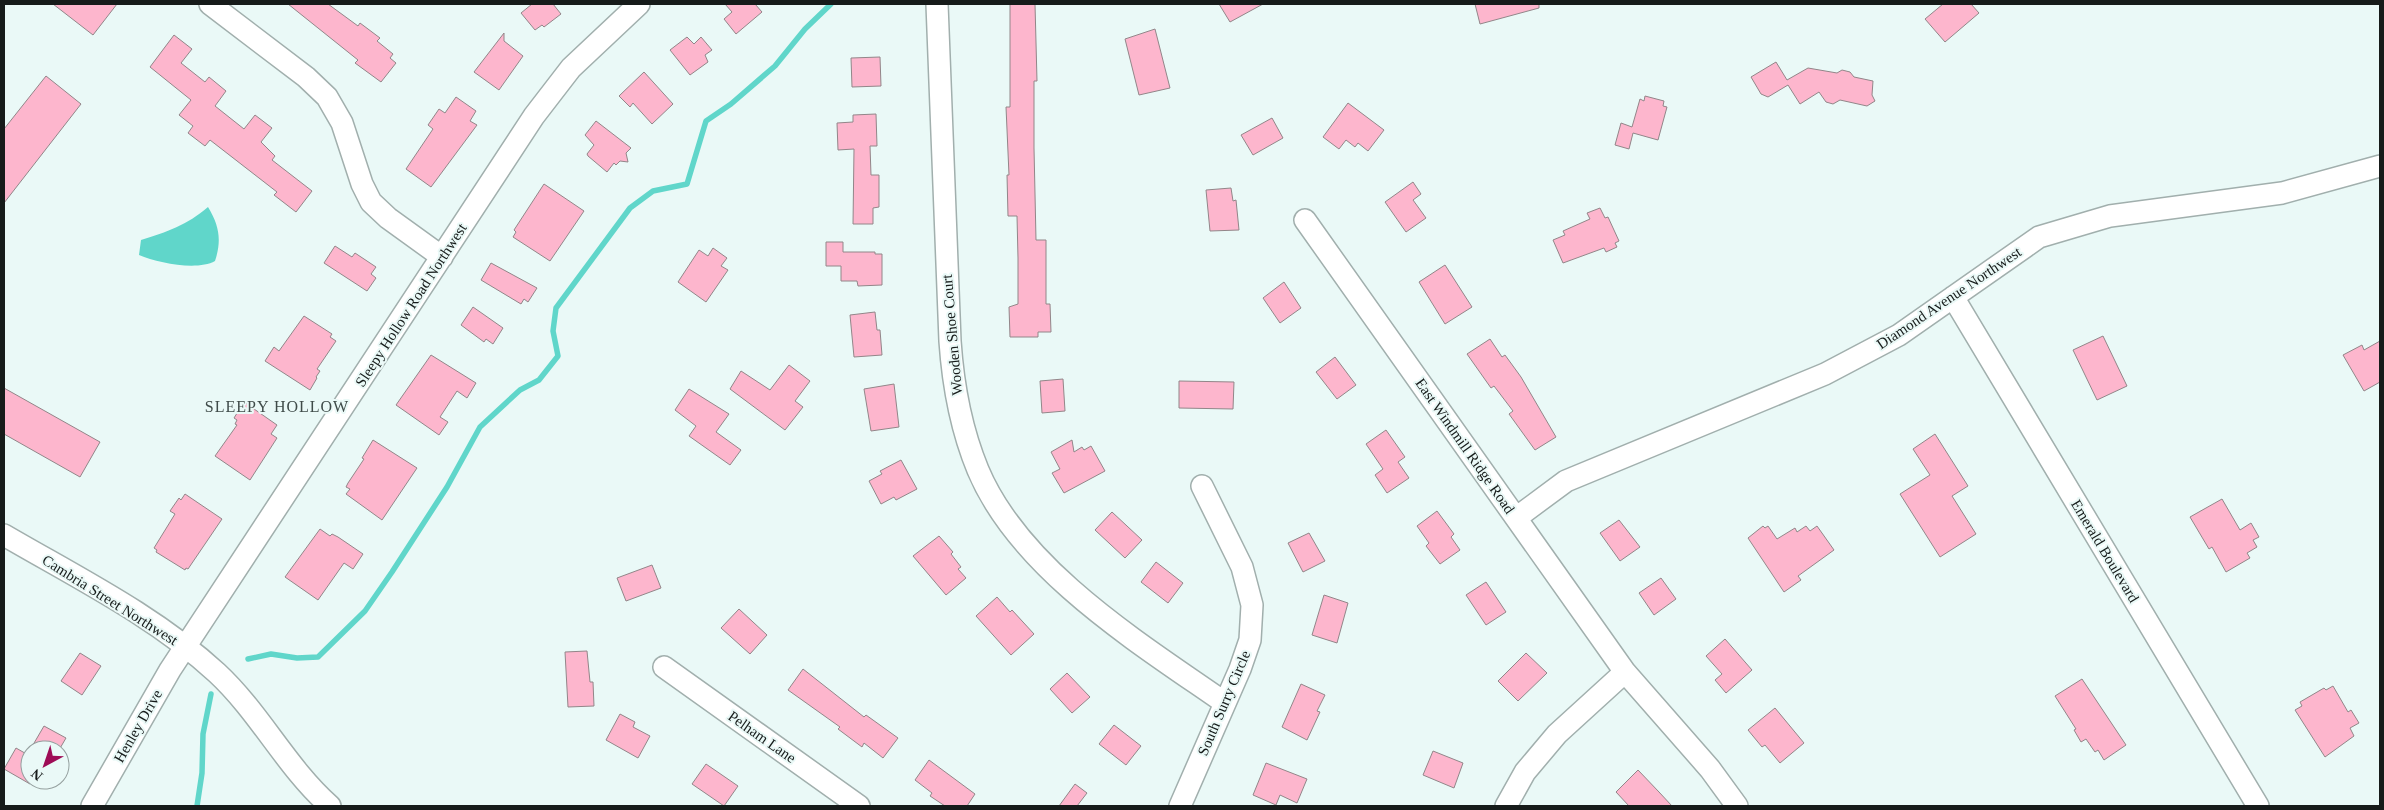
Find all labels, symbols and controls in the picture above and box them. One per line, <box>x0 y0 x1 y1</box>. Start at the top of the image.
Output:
street label: Sleepy Hollow Road Northwest <box>352 220 470 390</box>
street label: Diamond Avenue Northwest <box>1874 243 2025 352</box>
street label: Wooden Shoe Court <box>939 273 965 396</box>
street label: East Windmill Ridge Road <box>1412 375 1518 517</box>
district label: SLEEPY HOLLOW <box>205 398 349 415</box>
street label: Emerald Boulevard <box>2068 497 2142 606</box>
street label: Cambria Street Northwest <box>39 552 181 649</box>
street label: South Surry Circle <box>1195 648 1253 758</box>
street label: Henley Drive <box>111 687 165 765</box>
street label: Pelham Lane <box>725 708 799 766</box>
north arrow <box>20 740 70 790</box>
text: N <box>28 766 46 784</box>

